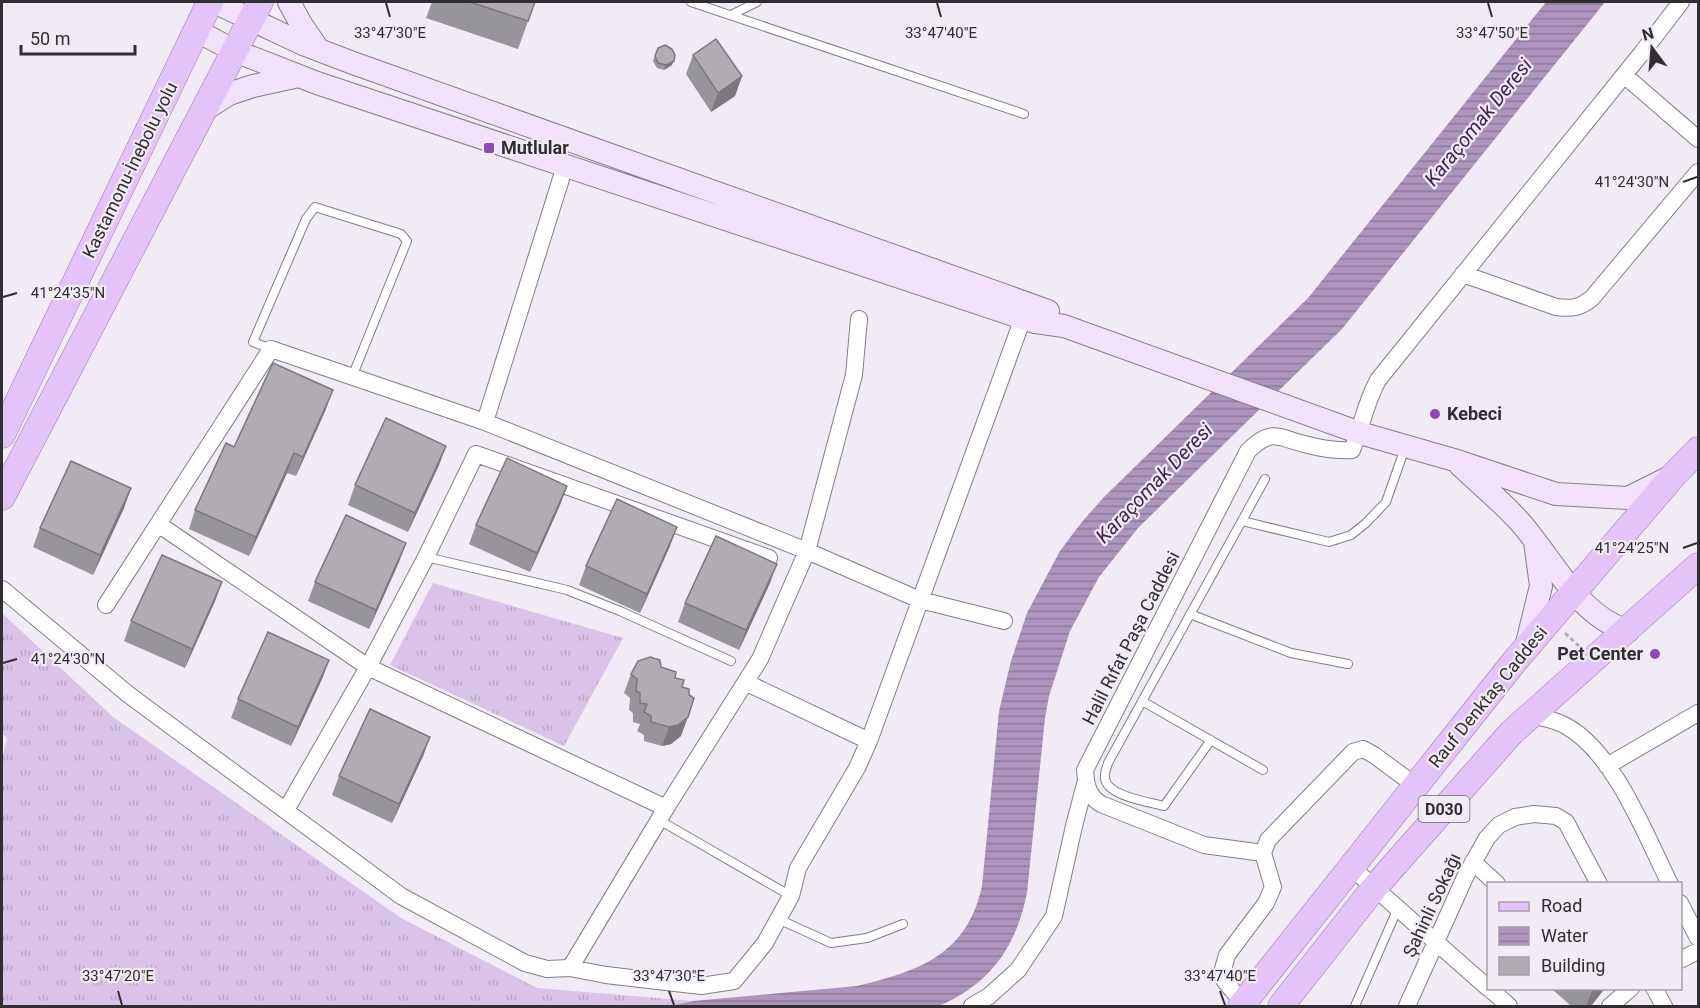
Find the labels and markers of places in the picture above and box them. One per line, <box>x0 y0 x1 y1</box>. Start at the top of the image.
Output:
place label: Mutlular <box>501 137 569 158</box>
marker: Mutlular <box>482 141 496 155</box>
place label: Kebeci <box>1447 403 1502 424</box>
marker: Kebeci <box>1428 407 1442 421</box>
place label: Pet Center <box>1557 643 1643 664</box>
marker: Pet Center <box>1648 647 1662 661</box>

